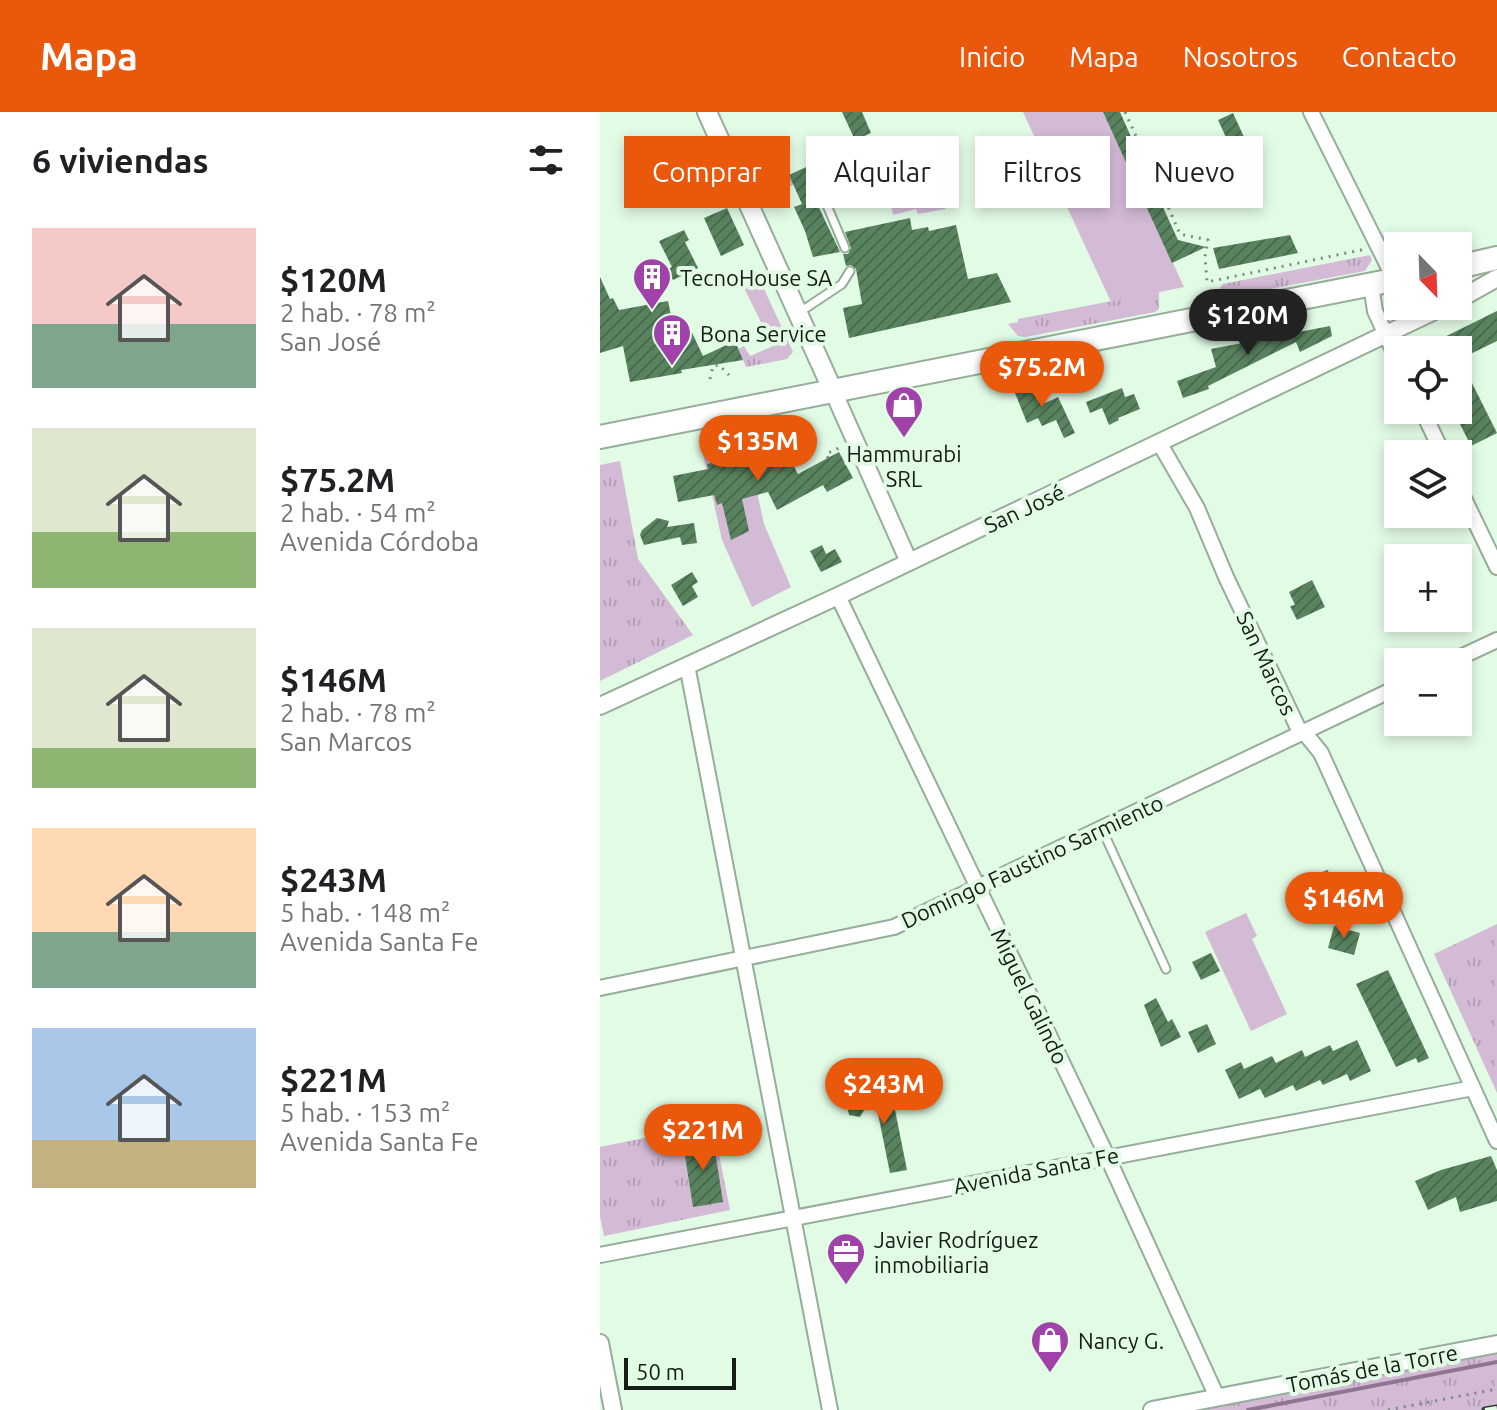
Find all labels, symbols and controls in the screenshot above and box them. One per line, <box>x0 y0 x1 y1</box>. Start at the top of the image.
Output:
text: Mapa <box>40 35 138 77</box>
text: Inicio <box>959 41 1025 72</box>
text: Mapa <box>1069 41 1139 72</box>
text: Nosotros <box>1183 41 1298 72</box>
text: Contacto <box>1342 41 1457 72</box>
chip: Comprar <box>624 136 790 208</box>
chip: Alquilar <box>806 136 959 208</box>
chip: Filtros <box>975 136 1110 208</box>
chip: Nuevo <box>1126 136 1263 208</box>
icon: filters <box>524 138 568 182</box>
text: 6 viviendas <box>32 141 208 179</box>
north arrow <box>1384 232 1472 320</box>
map controls <box>1384 232 1472 736</box>
building icon: TecnoHouse SA <box>631 256 673 311</box>
icon: home <box>96 260 192 356</box>
text: $120M <box>280 260 387 298</box>
place label: TecnoHouse SA <box>680 265 833 290</box>
pin: $120M <box>1192 289 1304 357</box>
text: 2 hab. · 78 m² <box>280 298 436 327</box>
text: $120M <box>1207 300 1289 329</box>
building icon: Bona Service <box>651 312 693 367</box>
place label: Bona Service <box>700 321 827 346</box>
text: San José <box>280 327 381 356</box>
button: locate <box>1384 336 1472 424</box>
pin: $75.2M <box>977 341 1107 409</box>
text: $75.2M <box>998 352 1086 381</box>
shop icon: Hammurabi SRL <box>883 384 925 439</box>
pin: $135M <box>702 415 814 483</box>
text: $135M <box>717 426 799 455</box>
button: layers <box>1384 440 1472 528</box>
place label: Hammurabi SRL <box>846 441 962 491</box>
icon: home <box>96 460 192 556</box>
text: $75.2M <box>280 460 395 498</box>
street label: San José <box>980 479 1068 537</box>
text: 2 hab. · 54 m² <box>280 498 436 527</box>
text: Avenida Córdoba <box>280 527 479 556</box>
button: + <box>1384 544 1472 632</box>
street label: San Marcos <box>1232 607 1302 719</box>
button: − <box>1384 648 1472 736</box>
icon: home <box>96 660 192 756</box>
text: $146M <box>280 660 387 698</box>
text: 2 hab. · 78 m² <box>280 698 436 727</box>
text: San Marcos <box>280 727 412 756</box>
street label: Domingo Faustino Sarmiento <box>897 789 1167 933</box>
icon: home <box>96 860 192 956</box>
text: $243M <box>280 860 387 898</box>
pin: $146M <box>1288 872 1400 940</box>
text: $146M <box>1303 883 1385 912</box>
text: 5 hab. · 148 m² <box>280 898 450 927</box>
street label: Miguel Galindo <box>986 924 1074 1068</box>
text: Avenida Santa Fe <box>280 927 479 956</box>
pin: $243M <box>828 1058 940 1126</box>
icon: home <box>96 1060 192 1156</box>
text: $221M <box>280 1060 387 1098</box>
text: $243M <box>843 1069 925 1098</box>
text: 5 hab. · 153 m² <box>280 1098 450 1127</box>
pin: $221M <box>647 1104 759 1172</box>
text: $221M <box>662 1115 744 1144</box>
text: Avenida Santa Fe <box>280 1127 479 1156</box>
street label: Avenida Santa Fe <box>951 1142 1121 1198</box>
place label: Javier Rodríguez inmobiliaria <box>874 1227 1038 1277</box>
office icon: Javier Rodríguez inmobiliaria <box>825 1231 867 1286</box>
shop icon: Nancy G. <box>1029 1319 1071 1374</box>
place label: Nancy G. <box>1078 1328 1164 1353</box>
street label: Tomás de la Torre <box>1284 1339 1460 1397</box>
scale bar <box>624 1354 736 1390</box>
text: 50 m <box>636 1359 685 1384</box>

